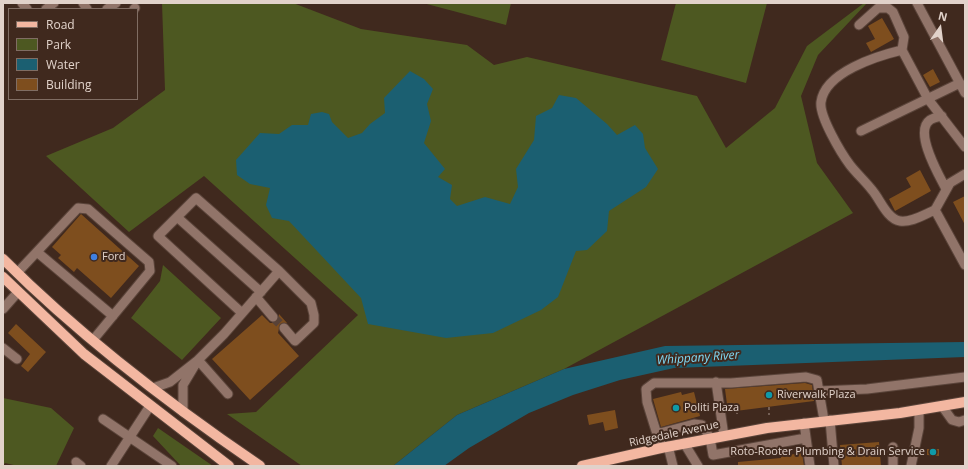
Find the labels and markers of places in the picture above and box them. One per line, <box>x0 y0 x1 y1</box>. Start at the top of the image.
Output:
place label: Ford <box>102 250 126 264</box>
marker: Ford <box>89 252 99 262</box>
place label: Riverwalk Plaza <box>777 388 856 402</box>
marker: Riverwalk Plaza <box>764 390 774 400</box>
place label: Politi Plaza <box>684 401 739 415</box>
marker: Politi Plaza <box>671 403 681 413</box>
place label: Roto-Rooter Plumbing & Drain Service <box>730 445 925 459</box>
marker: Roto-Rooter Plumbing & Drain Service <box>928 447 938 457</box>

